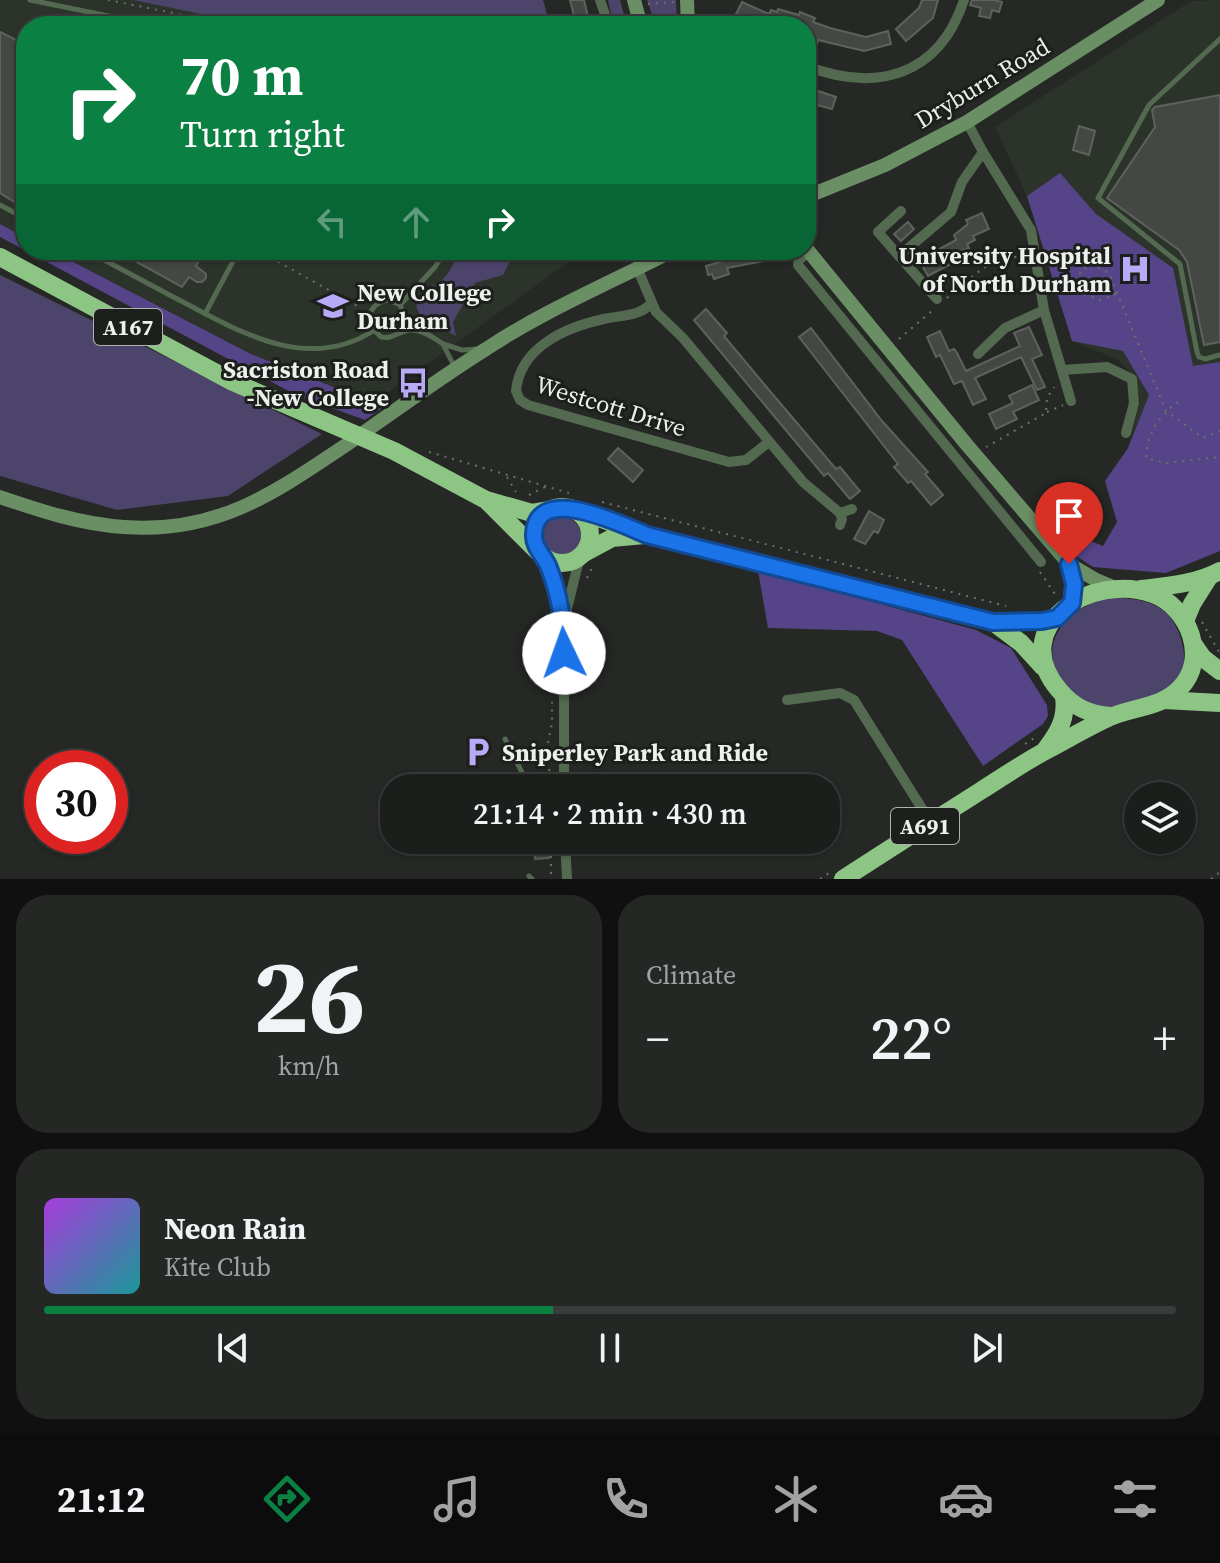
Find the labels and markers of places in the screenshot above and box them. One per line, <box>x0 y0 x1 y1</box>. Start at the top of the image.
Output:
place label: University Hospital of North Durham <box>898 239 1111 300</box>
hospital icon: University Hospital of North Durham <box>1118 252 1152 286</box>
place label: New College Durham <box>357 276 492 337</box>
school or university icon: New College Durham <box>316 289 350 323</box>
place label: Sacriston Road -New College <box>223 353 389 414</box>
bus stop icon: Sacriston Road -New College <box>396 366 430 400</box>
pin <box>1035 482 1103 564</box>
parking icon: Sniperley Park and Ride <box>461 735 495 769</box>
place label: Sniperley Park and Ride <box>502 736 768 769</box>

